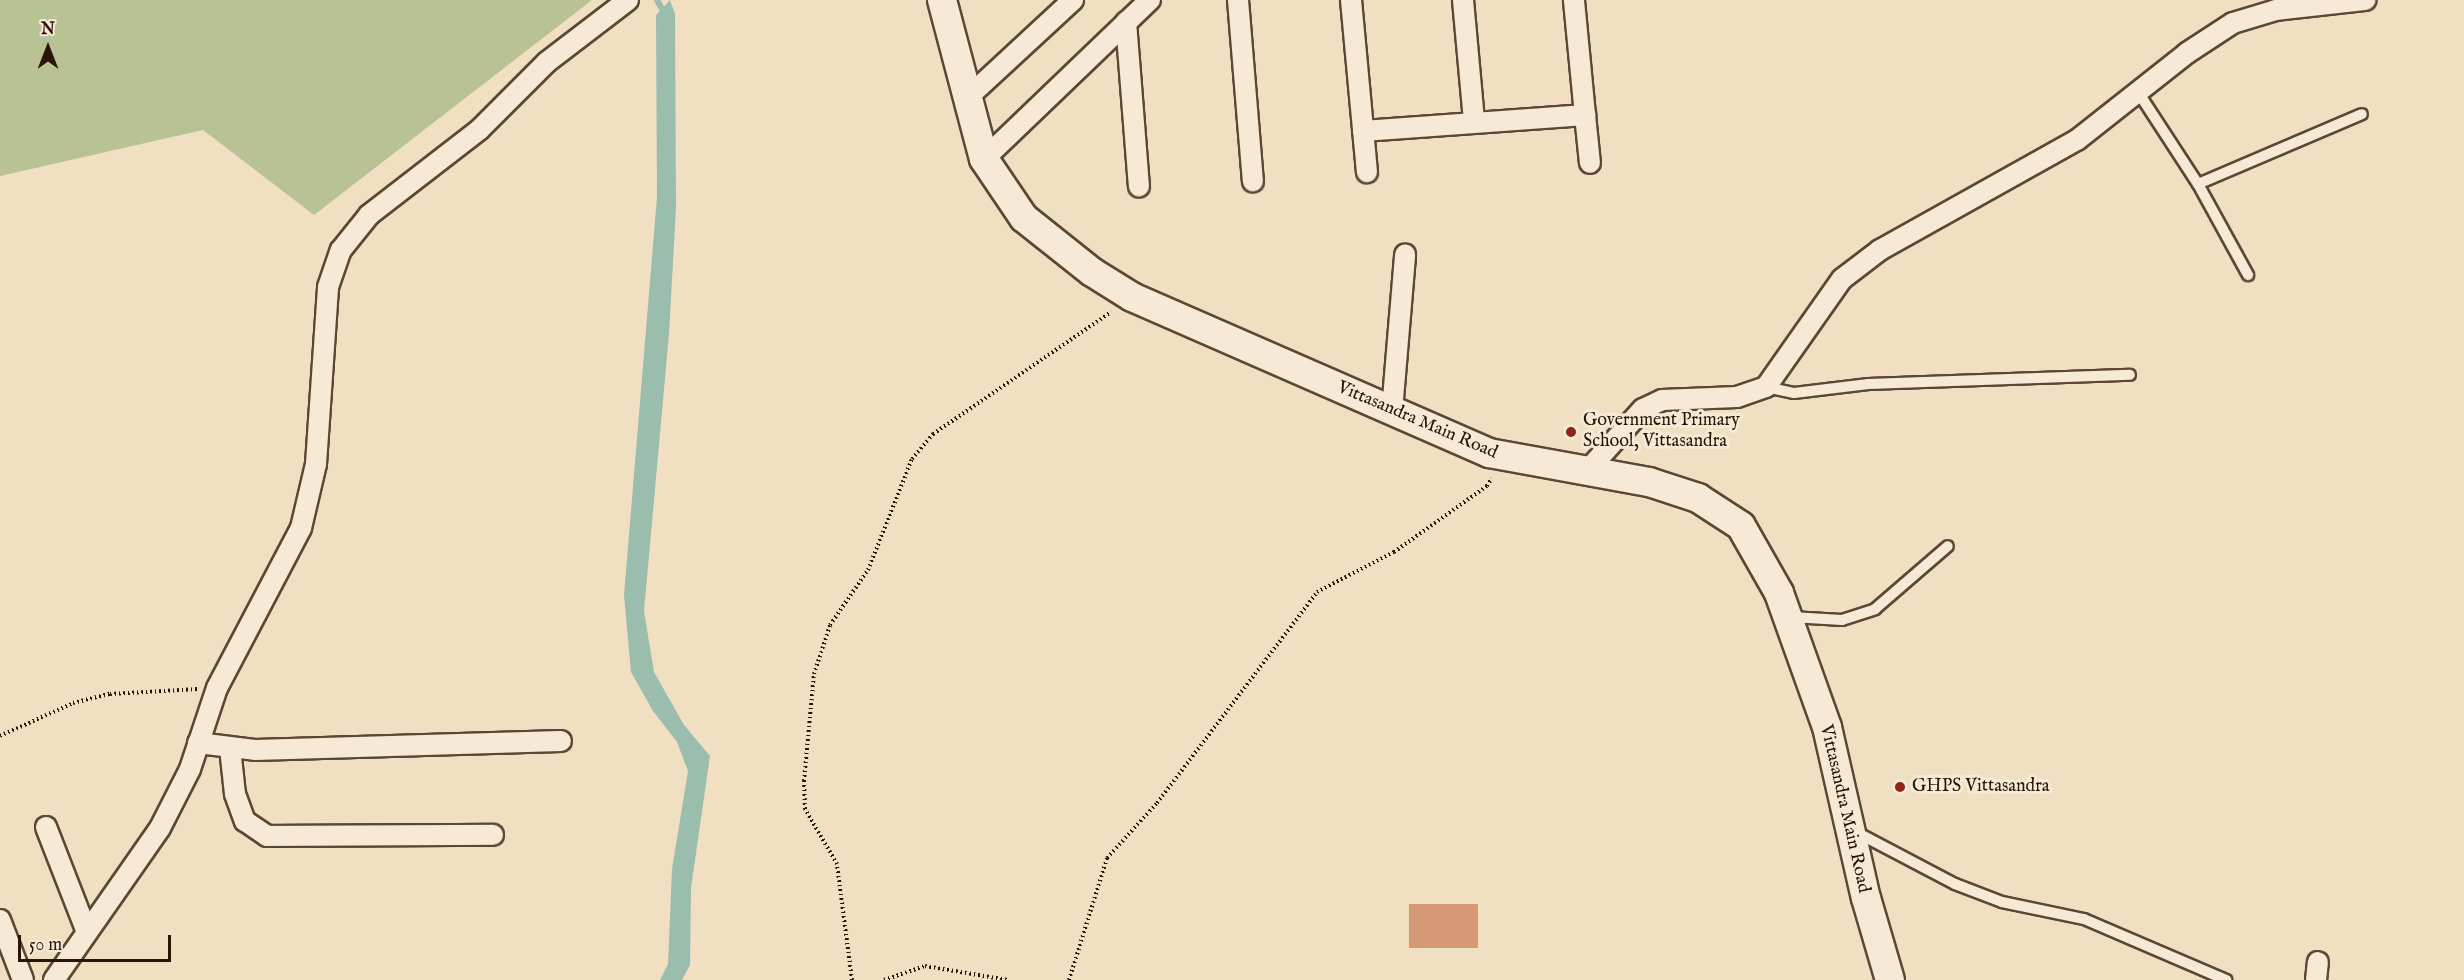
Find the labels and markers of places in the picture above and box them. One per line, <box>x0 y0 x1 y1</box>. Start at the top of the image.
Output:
place label: Government Primary School, Vittasandra <box>1583 411 1740 454</box>
marker: Government Primary School, Vittasandra <box>1564 425 1578 439</box>
place label: GHPS Vittasandra <box>1912 776 2050 798</box>
marker: GHPS Vittasandra <box>1893 780 1907 794</box>

